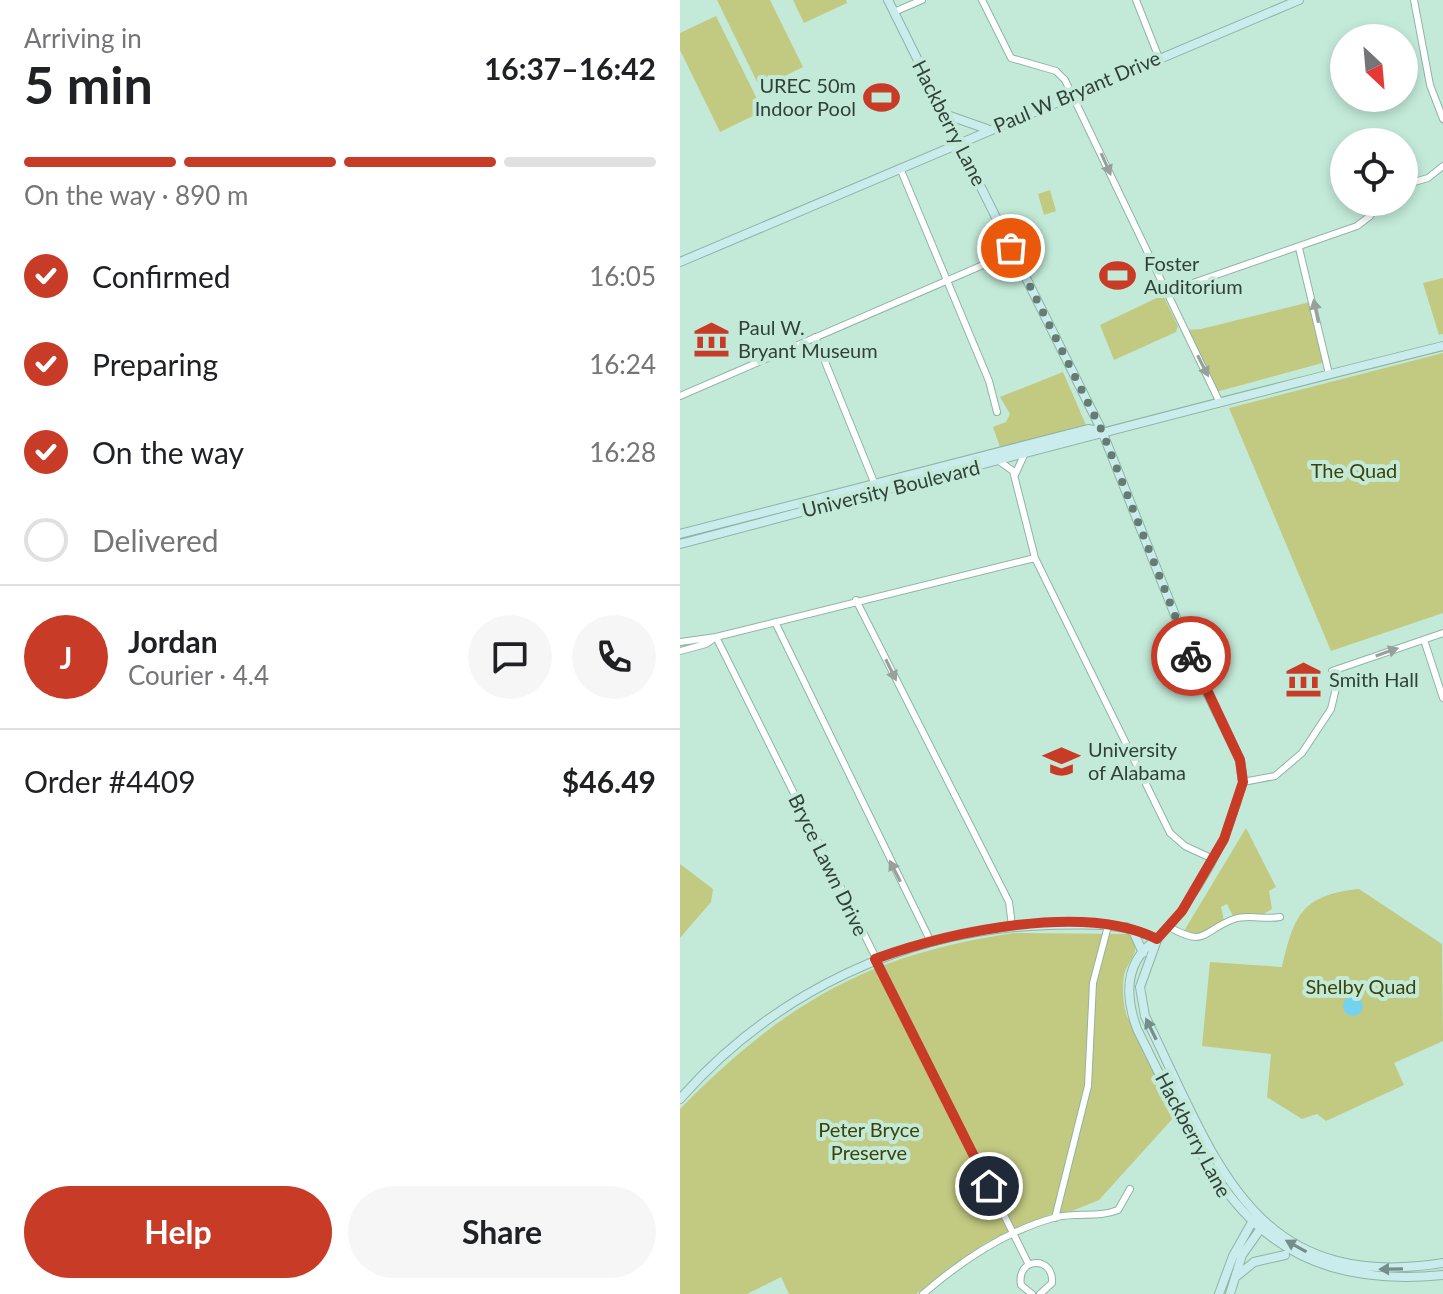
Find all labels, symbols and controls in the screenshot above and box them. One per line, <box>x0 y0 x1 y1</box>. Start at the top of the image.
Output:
text: Arriving in <box>24 22 142 54</box>
north arrow <box>1330 24 1418 112</box>
map controls <box>1330 24 1418 216</box>
street label: Paul W Bryant Drive <box>990 45 1164 137</box>
text: 16:37–16:42 <box>484 50 656 86</box>
text: 5 min <box>24 53 153 115</box>
street label: Hackberry Lane <box>908 56 992 189</box>
place label: UREC 50m Indoor Pool <box>755 73 856 120</box>
sports icon: UREC 50m Indoor Pool <box>863 79 901 117</box>
button: locate <box>1330 128 1418 216</box>
one-way arrow <box>1099 152 1112 176</box>
text: On the way · 890 m <box>24 179 248 211</box>
pin <box>977 214 1045 282</box>
icon: bag <box>989 226 1033 270</box>
place label: Foster Auditorium <box>1144 251 1243 298</box>
icon: check <box>24 254 68 298</box>
sports icon: Foster Auditorium <box>1099 257 1137 295</box>
text: Confirmed <box>92 258 231 294</box>
text: 16:05 <box>589 260 656 292</box>
one-way arrow <box>1309 298 1322 323</box>
place label: Paul W. Bryant Museum <box>738 315 878 362</box>
museum icon: Paul W. Bryant Museum <box>693 320 731 358</box>
icon: check <box>24 342 68 386</box>
text: Preparing <box>92 346 218 382</box>
text: 16:24 <box>589 348 656 380</box>
one-way arrow <box>1196 354 1210 377</box>
icon: check <box>24 430 68 474</box>
text: On the way <box>92 434 244 470</box>
text: 16:28 <box>589 436 656 468</box>
street label: University Boulevard <box>799 454 982 522</box>
park label: The Quad <box>1311 458 1397 482</box>
text: Delivered <box>92 522 219 558</box>
button: chat <box>468 615 552 699</box>
button: phone <box>572 615 656 699</box>
courier <box>1151 616 1231 696</box>
text: Jordan <box>128 623 218 659</box>
icon: bike <box>1169 634 1213 678</box>
text: J <box>60 639 72 675</box>
one-way arrow <box>1376 646 1400 658</box>
text: Courier · 4.4 <box>128 659 269 691</box>
one-way arrow <box>884 659 898 682</box>
museum icon: Smith Hall <box>1284 661 1322 699</box>
place label: Smith Hall <box>1329 667 1419 691</box>
place label: University of Alabama <box>1088 737 1186 784</box>
school or university icon: University of Alabama <box>1043 743 1081 781</box>
text: Order #4409 <box>24 763 196 799</box>
text: $46.49 <box>562 763 656 799</box>
street label: Bryce Lawn Drive <box>784 790 874 939</box>
one-way arrow <box>888 859 902 882</box>
park label: Shelby Quad <box>1305 974 1417 998</box>
one-way arrow <box>1144 1017 1158 1040</box>
street label: Hackberry Lane <box>1151 1068 1237 1201</box>
park label: Peter Bryce Preserve <box>818 1117 920 1164</box>
pin <box>955 1152 1023 1220</box>
icon: home <box>967 1164 1011 1208</box>
button: Help <box>24 1186 332 1278</box>
button: Share <box>348 1186 656 1278</box>
one-way arrow <box>1285 1239 1307 1253</box>
one-way arrow <box>1378 1263 1403 1275</box>

